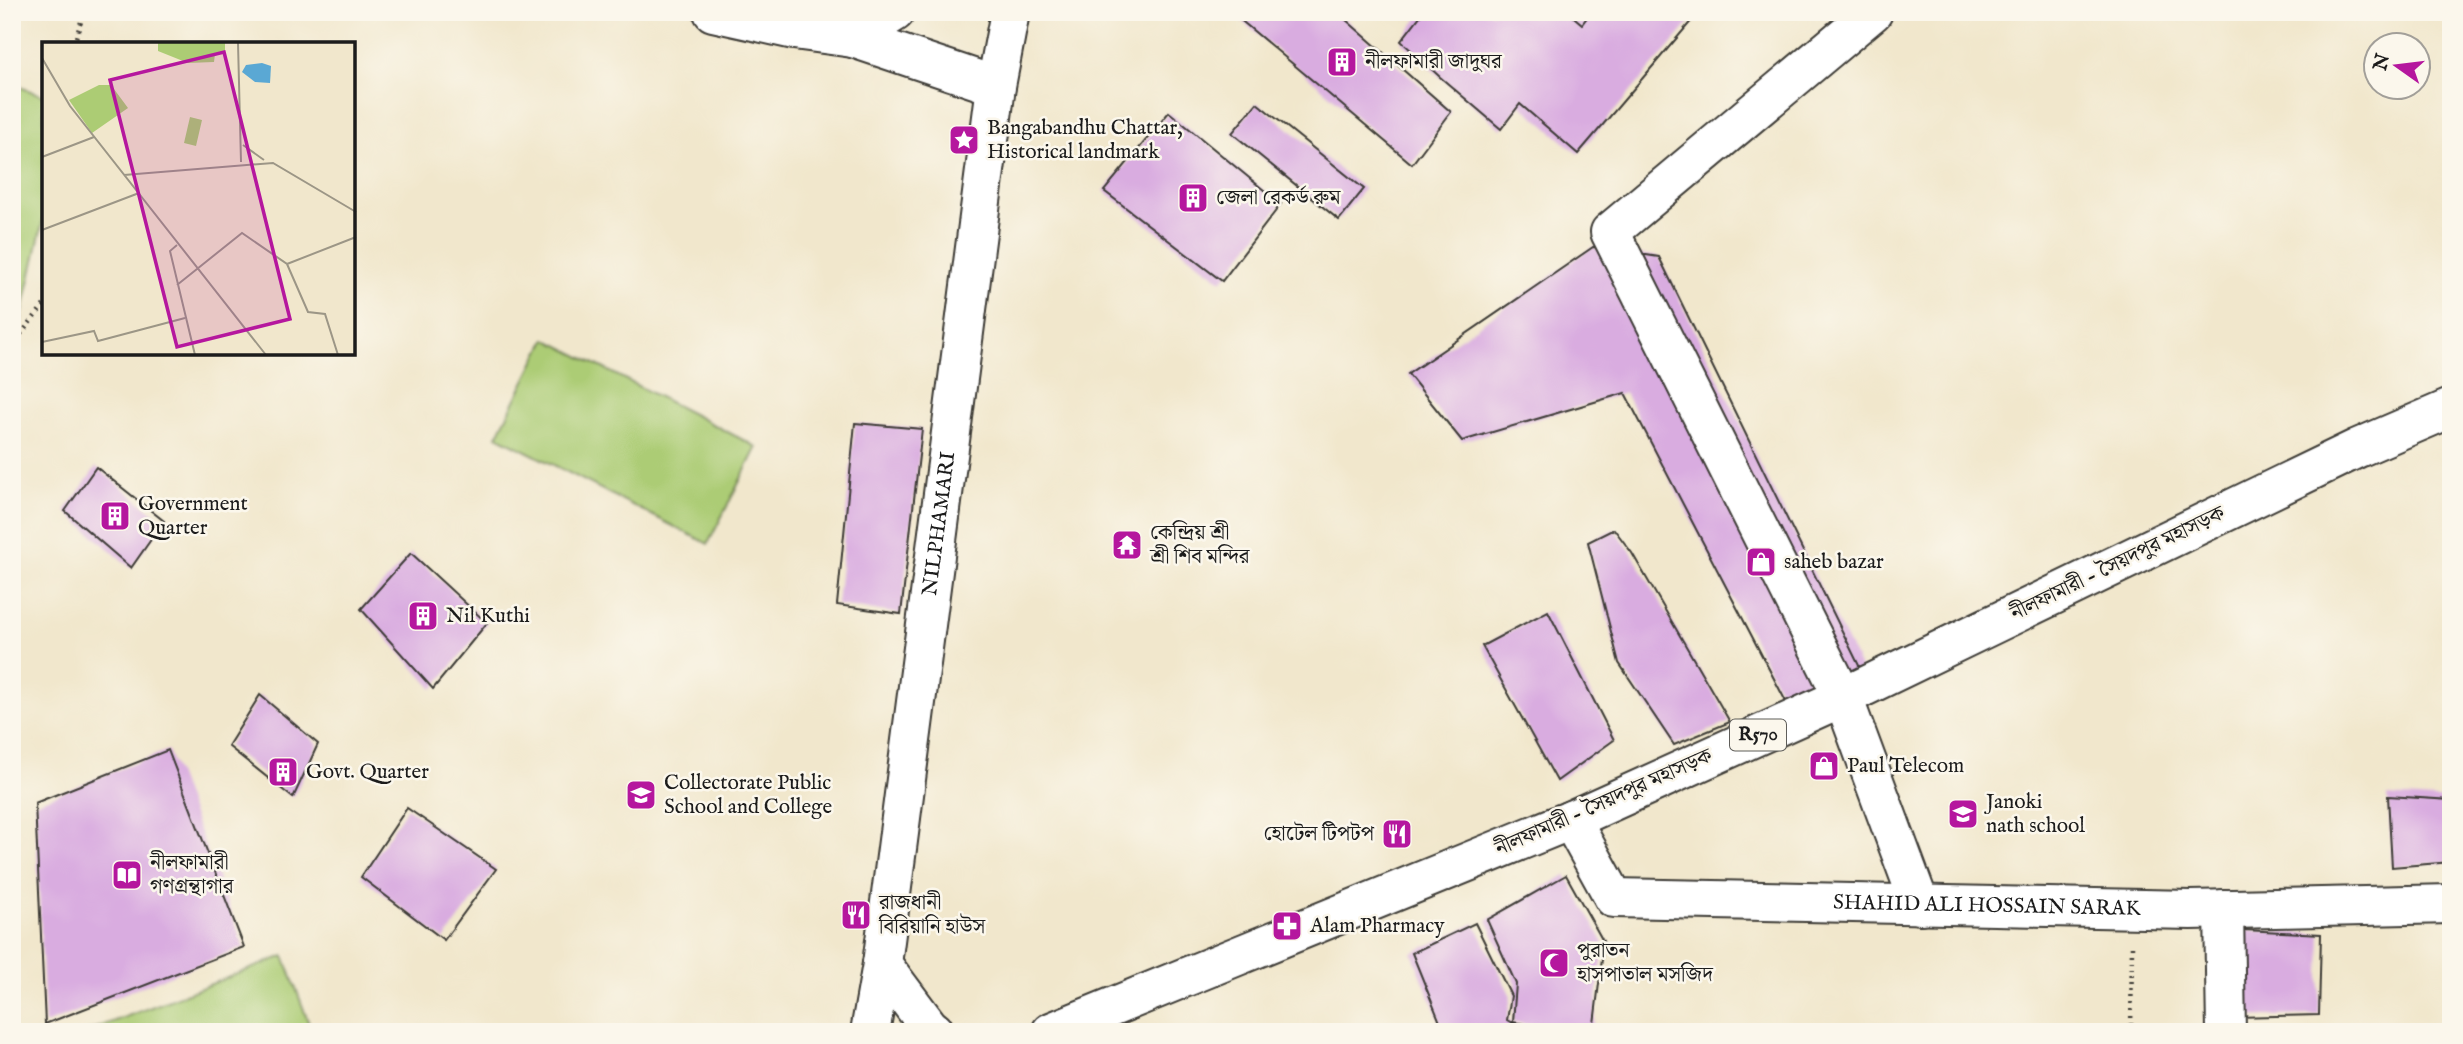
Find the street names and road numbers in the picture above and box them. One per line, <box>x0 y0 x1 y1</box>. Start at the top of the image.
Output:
street label: NILPHAMARI <box>916 450 962 598</box>
street label: নীলফামারী - সৈয়দপুর মহাসড়ক <box>2005 499 2231 628</box>
road number: R570 <box>1730 720 1786 750</box>
street label: নীলফামারী - সৈয়দপুর মহাসড়ক <box>1490 741 1718 864</box>
street label: SHAHID ALI HOSSAIN SARAK <box>1833 889 2142 922</box>

